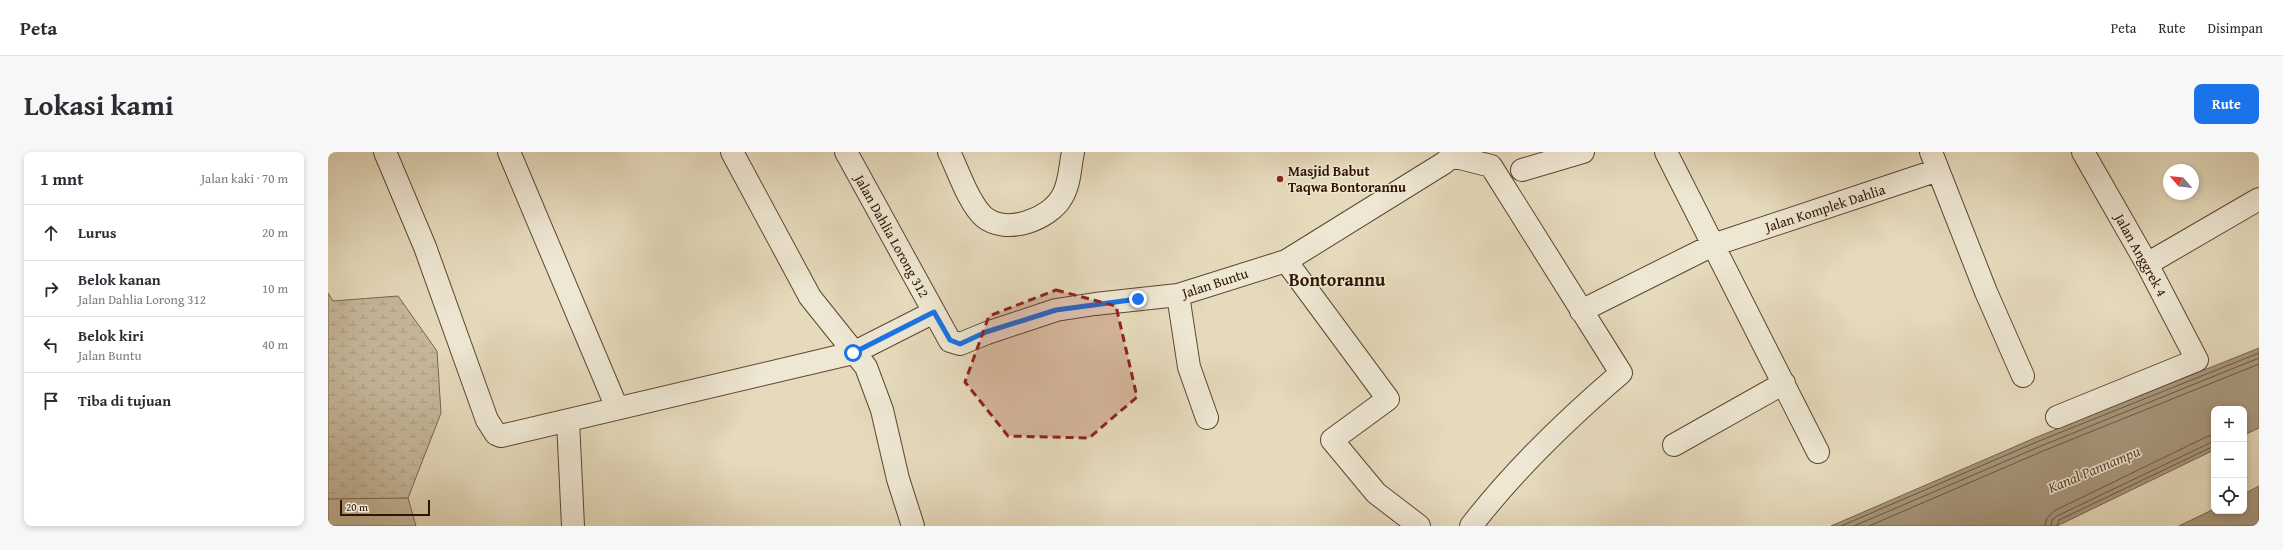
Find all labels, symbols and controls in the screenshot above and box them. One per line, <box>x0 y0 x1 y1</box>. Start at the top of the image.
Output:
text: Peta <box>20 14 57 42</box>
text: Peta <box>2111 18 2136 38</box>
text: Rute <box>2158 18 2186 38</box>
text: Disimpan <box>2208 18 2263 38</box>
text: Lokasi kami <box>24 84 174 125</box>
button: Rute <box>2194 84 2259 124</box>
place label: Masjid Babut Taqwa Bontorannu <box>1288 161 1406 197</box>
north arrow <box>2163 164 2199 200</box>
text: 1 mnt <box>40 166 84 191</box>
text: Jalan kaki · 70 m <box>201 169 288 188</box>
street label: Jalan Dahlia Lorong 312 <box>849 169 934 301</box>
marker: Masjid Babut Taqwa Bontorannu <box>1275 174 1285 184</box>
street label: Jalan Komplek Dahlia <box>1761 179 1888 237</box>
street label: Jalan Anggrek 4 <box>2109 208 2172 300</box>
icon: ahead <box>40 222 62 244</box>
text: Lurus <box>78 222 116 243</box>
text: 20 m <box>262 223 288 242</box>
street label: Jalan Buntu <box>1177 263 1251 304</box>
district label: Bontorannu <box>1289 266 1386 293</box>
text: Belok kanan <box>78 269 161 290</box>
icon: right <box>40 278 62 300</box>
text: 10 m <box>262 279 288 298</box>
text: Jalan Dahlia Lorong 312 <box>78 290 206 309</box>
route end <box>1129 290 1147 308</box>
text: Belok kiri <box>78 325 144 346</box>
icon: left <box>40 334 62 356</box>
text: 40 m <box>262 335 288 354</box>
route start <box>844 344 862 362</box>
text: Jalan Buntu <box>78 346 142 365</box>
icon: arrive <box>40 390 62 412</box>
text: Tiba di tujuan <box>78 390 171 411</box>
map controls <box>2211 406 2247 514</box>
button: + <box>2211 406 2247 442</box>
water label: Kanal Pannampu <box>2044 440 2144 498</box>
button: − <box>2211 442 2247 478</box>
button: locate <box>2211 478 2247 514</box>
scale bar <box>340 498 430 517</box>
text: 20 m <box>346 499 368 515</box>

